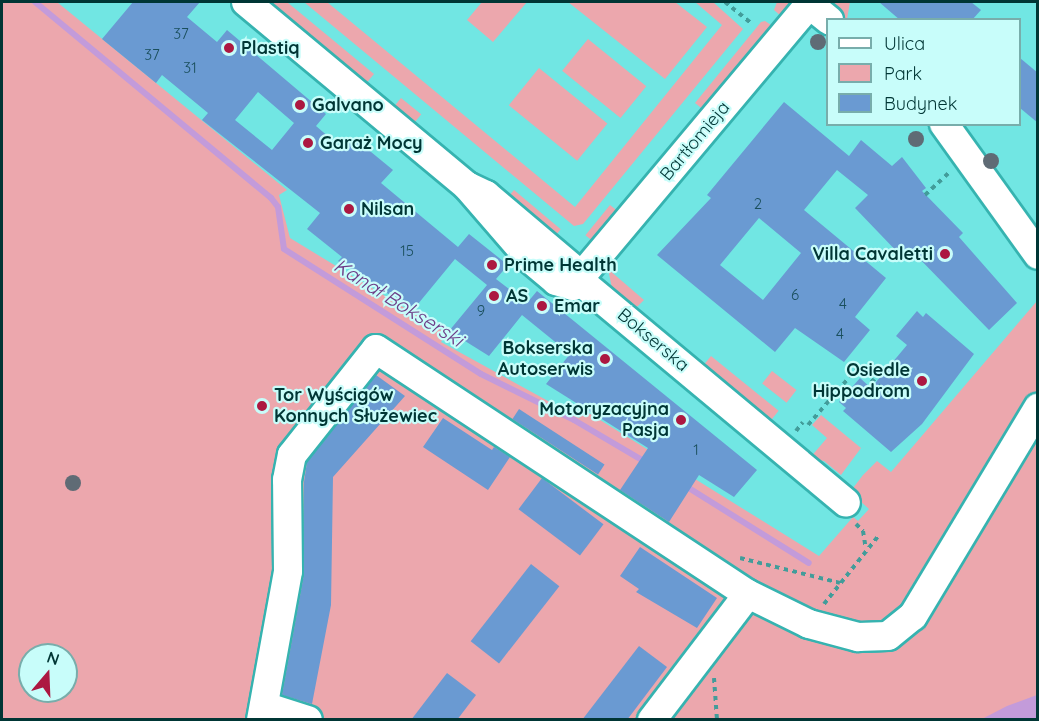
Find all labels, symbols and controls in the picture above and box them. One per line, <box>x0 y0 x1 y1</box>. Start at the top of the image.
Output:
legend <box>826 18 1021 126</box>
house number: 37 <box>173 25 189 43</box>
text: Ulica <box>884 32 925 55</box>
place label: Plastiq <box>241 37 300 59</box>
marker: Plastiq <box>222 41 236 55</box>
house number: 37 <box>144 46 160 64</box>
house number: 31 <box>183 59 197 77</box>
text: Park <box>884 62 922 85</box>
text: Budynek <box>884 92 957 115</box>
place label: Galvano <box>312 94 384 116</box>
street label: Bartłomieja <box>656 97 734 185</box>
marker: Galvano <box>293 98 307 112</box>
place label: Garaż Mocy <box>320 132 423 154</box>
marker: Garaż Mocy <box>301 136 315 150</box>
house number: 2 <box>754 195 762 213</box>
place label: Nilsan <box>361 198 414 220</box>
marker: Nilsan <box>342 202 356 216</box>
house number: 15 <box>400 242 414 260</box>
place label: Villa Cavaletti <box>812 243 933 265</box>
marker: Villa Cavaletti <box>938 247 952 261</box>
water label: Kanał Bokserski <box>330 253 468 351</box>
place label: Prime Health <box>504 254 617 276</box>
marker: Prime Health <box>485 258 499 272</box>
place label: AS <box>506 285 528 307</box>
house number: 6 <box>791 286 799 304</box>
marker: AS <box>487 289 501 303</box>
place label: Emar <box>554 295 600 317</box>
house number: 4 <box>839 295 847 313</box>
marker: Emar <box>535 299 549 313</box>
house number: 9 <box>477 302 485 320</box>
street label: Bokserska <box>613 304 693 376</box>
house number: 4 <box>836 325 844 343</box>
place label: Bokserska Autoserwis <box>498 338 593 380</box>
marker: Bokserska Autoserwis <box>598 352 612 366</box>
place label: Osiedle Hippodrom <box>812 360 910 403</box>
marker: Osiedle Hippodrom <box>915 374 929 388</box>
place label: Tor Wyścigów Konnych Służewiec <box>274 385 437 428</box>
marker: Tor Wyścigów Konnych Służewiec <box>255 399 269 413</box>
place label: Motoryzacyjna Pasja <box>539 399 669 442</box>
marker: Motoryzacyjna Pasja <box>674 413 688 427</box>
house number: 1 <box>693 441 699 459</box>
north arrow <box>18 643 78 703</box>
text: N <box>44 646 62 669</box>

